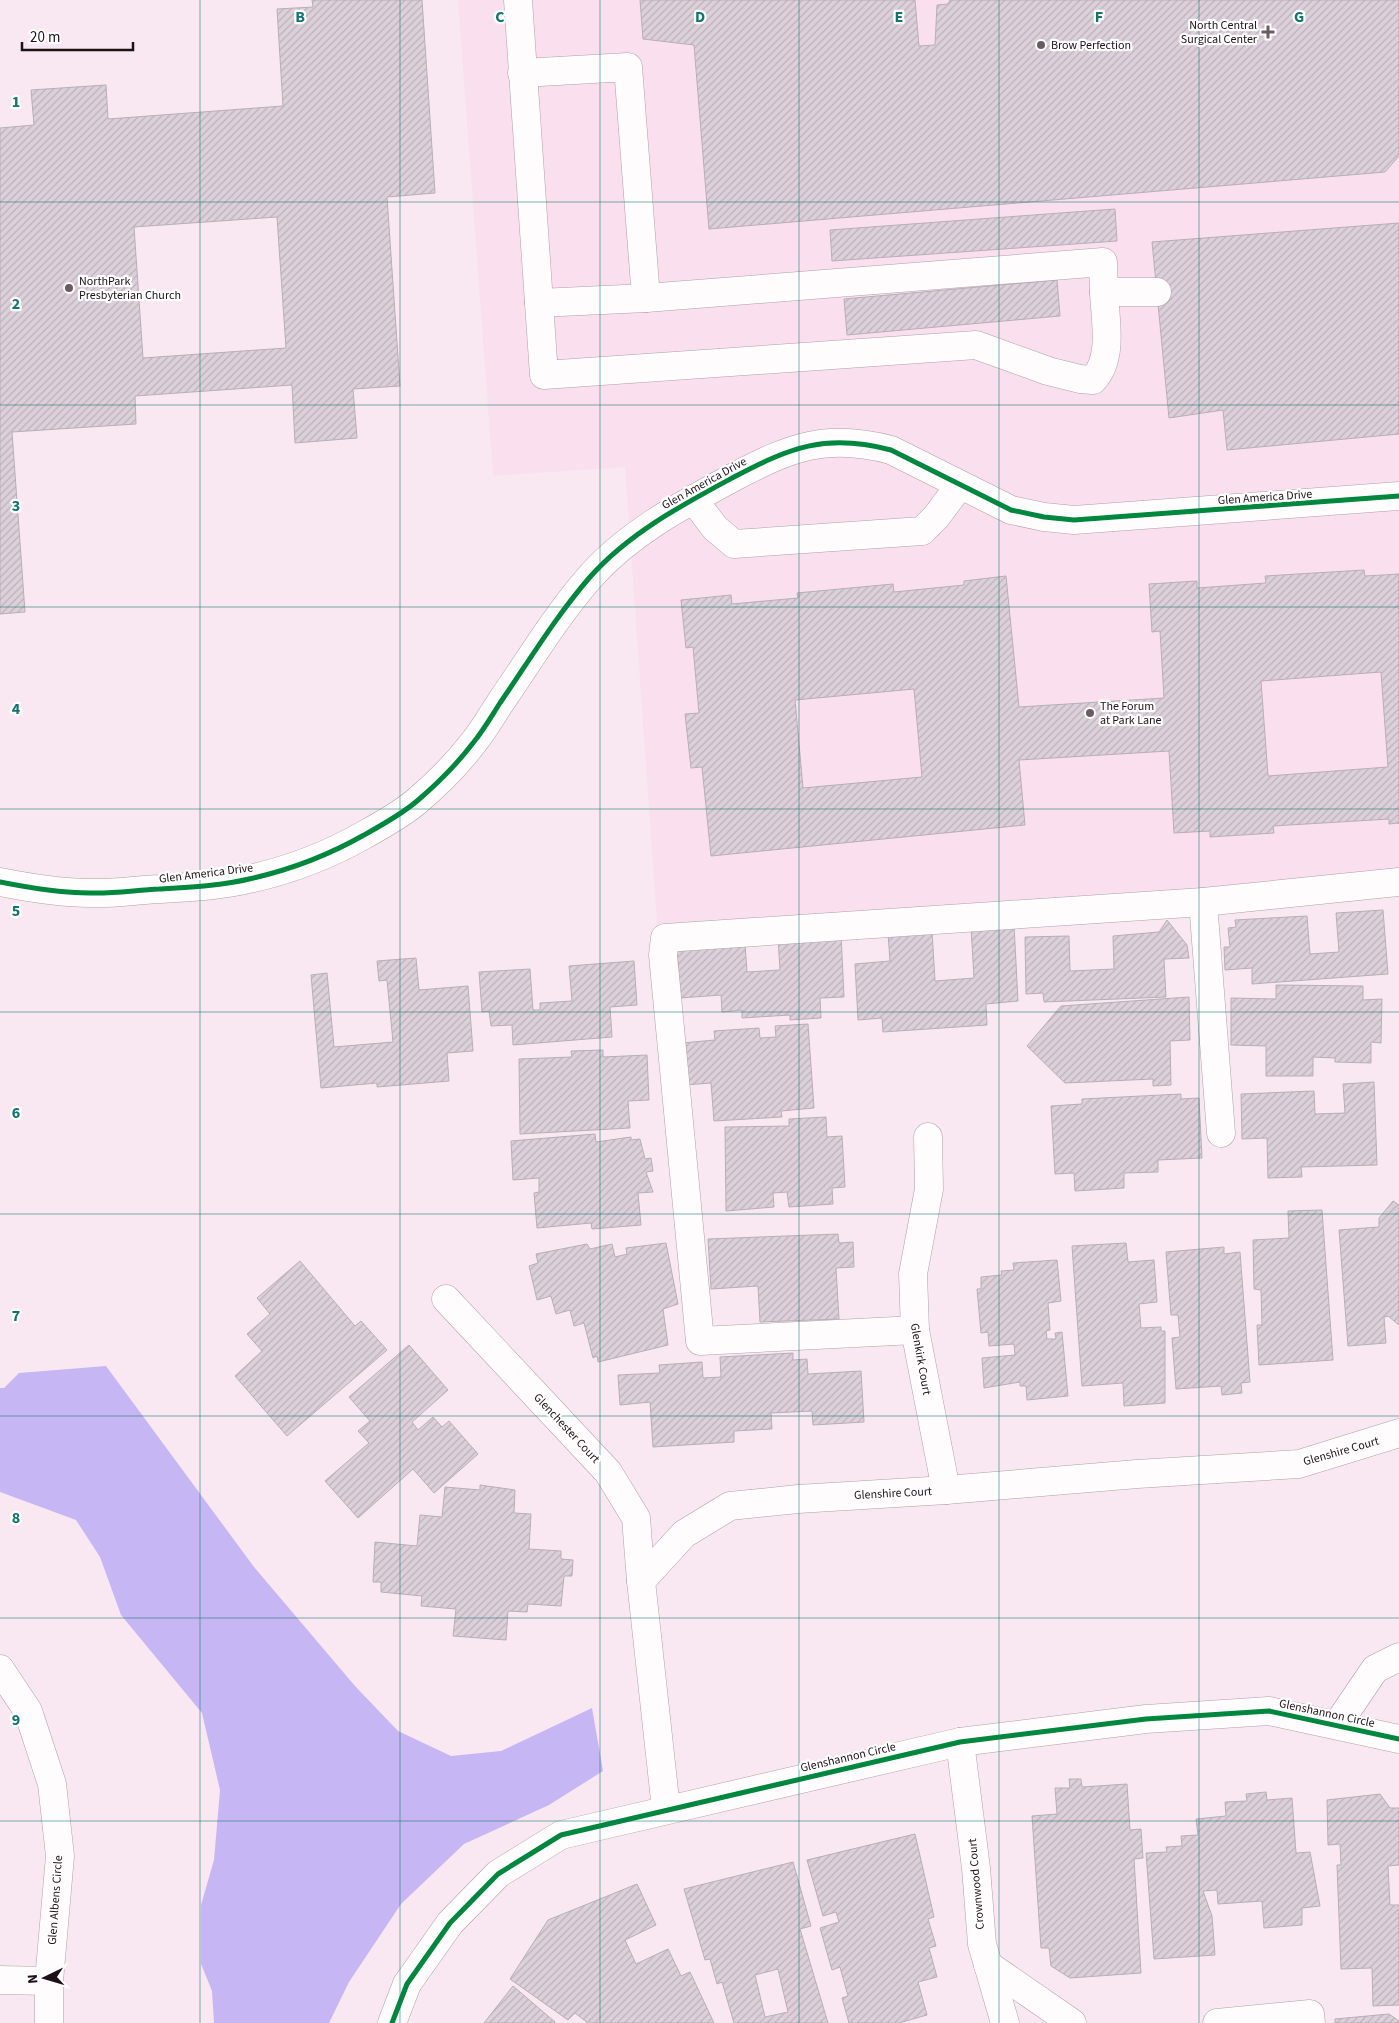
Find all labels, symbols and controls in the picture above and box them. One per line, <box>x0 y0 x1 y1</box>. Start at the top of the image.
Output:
text: B <box>295 6 305 28</box>
text: C <box>495 6 505 28</box>
text: D <box>695 6 705 28</box>
text: E <box>895 6 903 28</box>
text: F <box>1095 6 1103 28</box>
text: G <box>1294 6 1304 28</box>
place label: North Central Surgical Center <box>1181 17 1258 48</box>
scale bar <box>22 20 134 52</box>
marker: North Central Surgical Center <box>1261 25 1275 39</box>
text: 20 m <box>30 27 60 48</box>
place label: Brow Perfection <box>1051 37 1131 54</box>
marker: Brow Perfection <box>1035 39 1047 51</box>
text: 1 <box>12 91 20 113</box>
place label: NorthPark Presbyterian Church <box>79 273 181 304</box>
marker: NorthPark Presbyterian Church <box>63 282 75 294</box>
text: 2 <box>12 293 20 315</box>
street label: Glen America Drive <box>659 453 750 514</box>
street label: Glen America Drive <box>1217 486 1313 509</box>
text: 3 <box>12 495 20 517</box>
text: 4 <box>12 698 21 720</box>
place label: The Forum at Park Lane <box>1100 698 1162 729</box>
marker: The Forum at Park Lane <box>1084 707 1096 719</box>
street label: Glen America Drive <box>158 859 254 888</box>
text: 5 <box>12 900 20 922</box>
text: 6 <box>12 1102 20 1124</box>
text: 7 <box>12 1305 20 1327</box>
street label: Glenkirk Court <box>906 1322 935 1396</box>
street label: Glenchester Court <box>530 1390 604 1467</box>
street label: Glenshire Court <box>1301 1433 1381 1470</box>
street label: Glenshire Court <box>854 1483 932 1504</box>
text: 8 <box>12 1507 20 1529</box>
street label: Glenshannon Circle <box>1277 1695 1376 1732</box>
text: 9 <box>12 1709 20 1731</box>
street label: Glenshannon Circle <box>799 1738 898 1777</box>
street label: Crownwood Court <box>964 1838 989 1930</box>
street label: Glen Albens Circle <box>44 1855 67 1945</box>
north arrow <box>20 1953 70 2003</box>
text: N <box>23 1974 43 1985</box>

